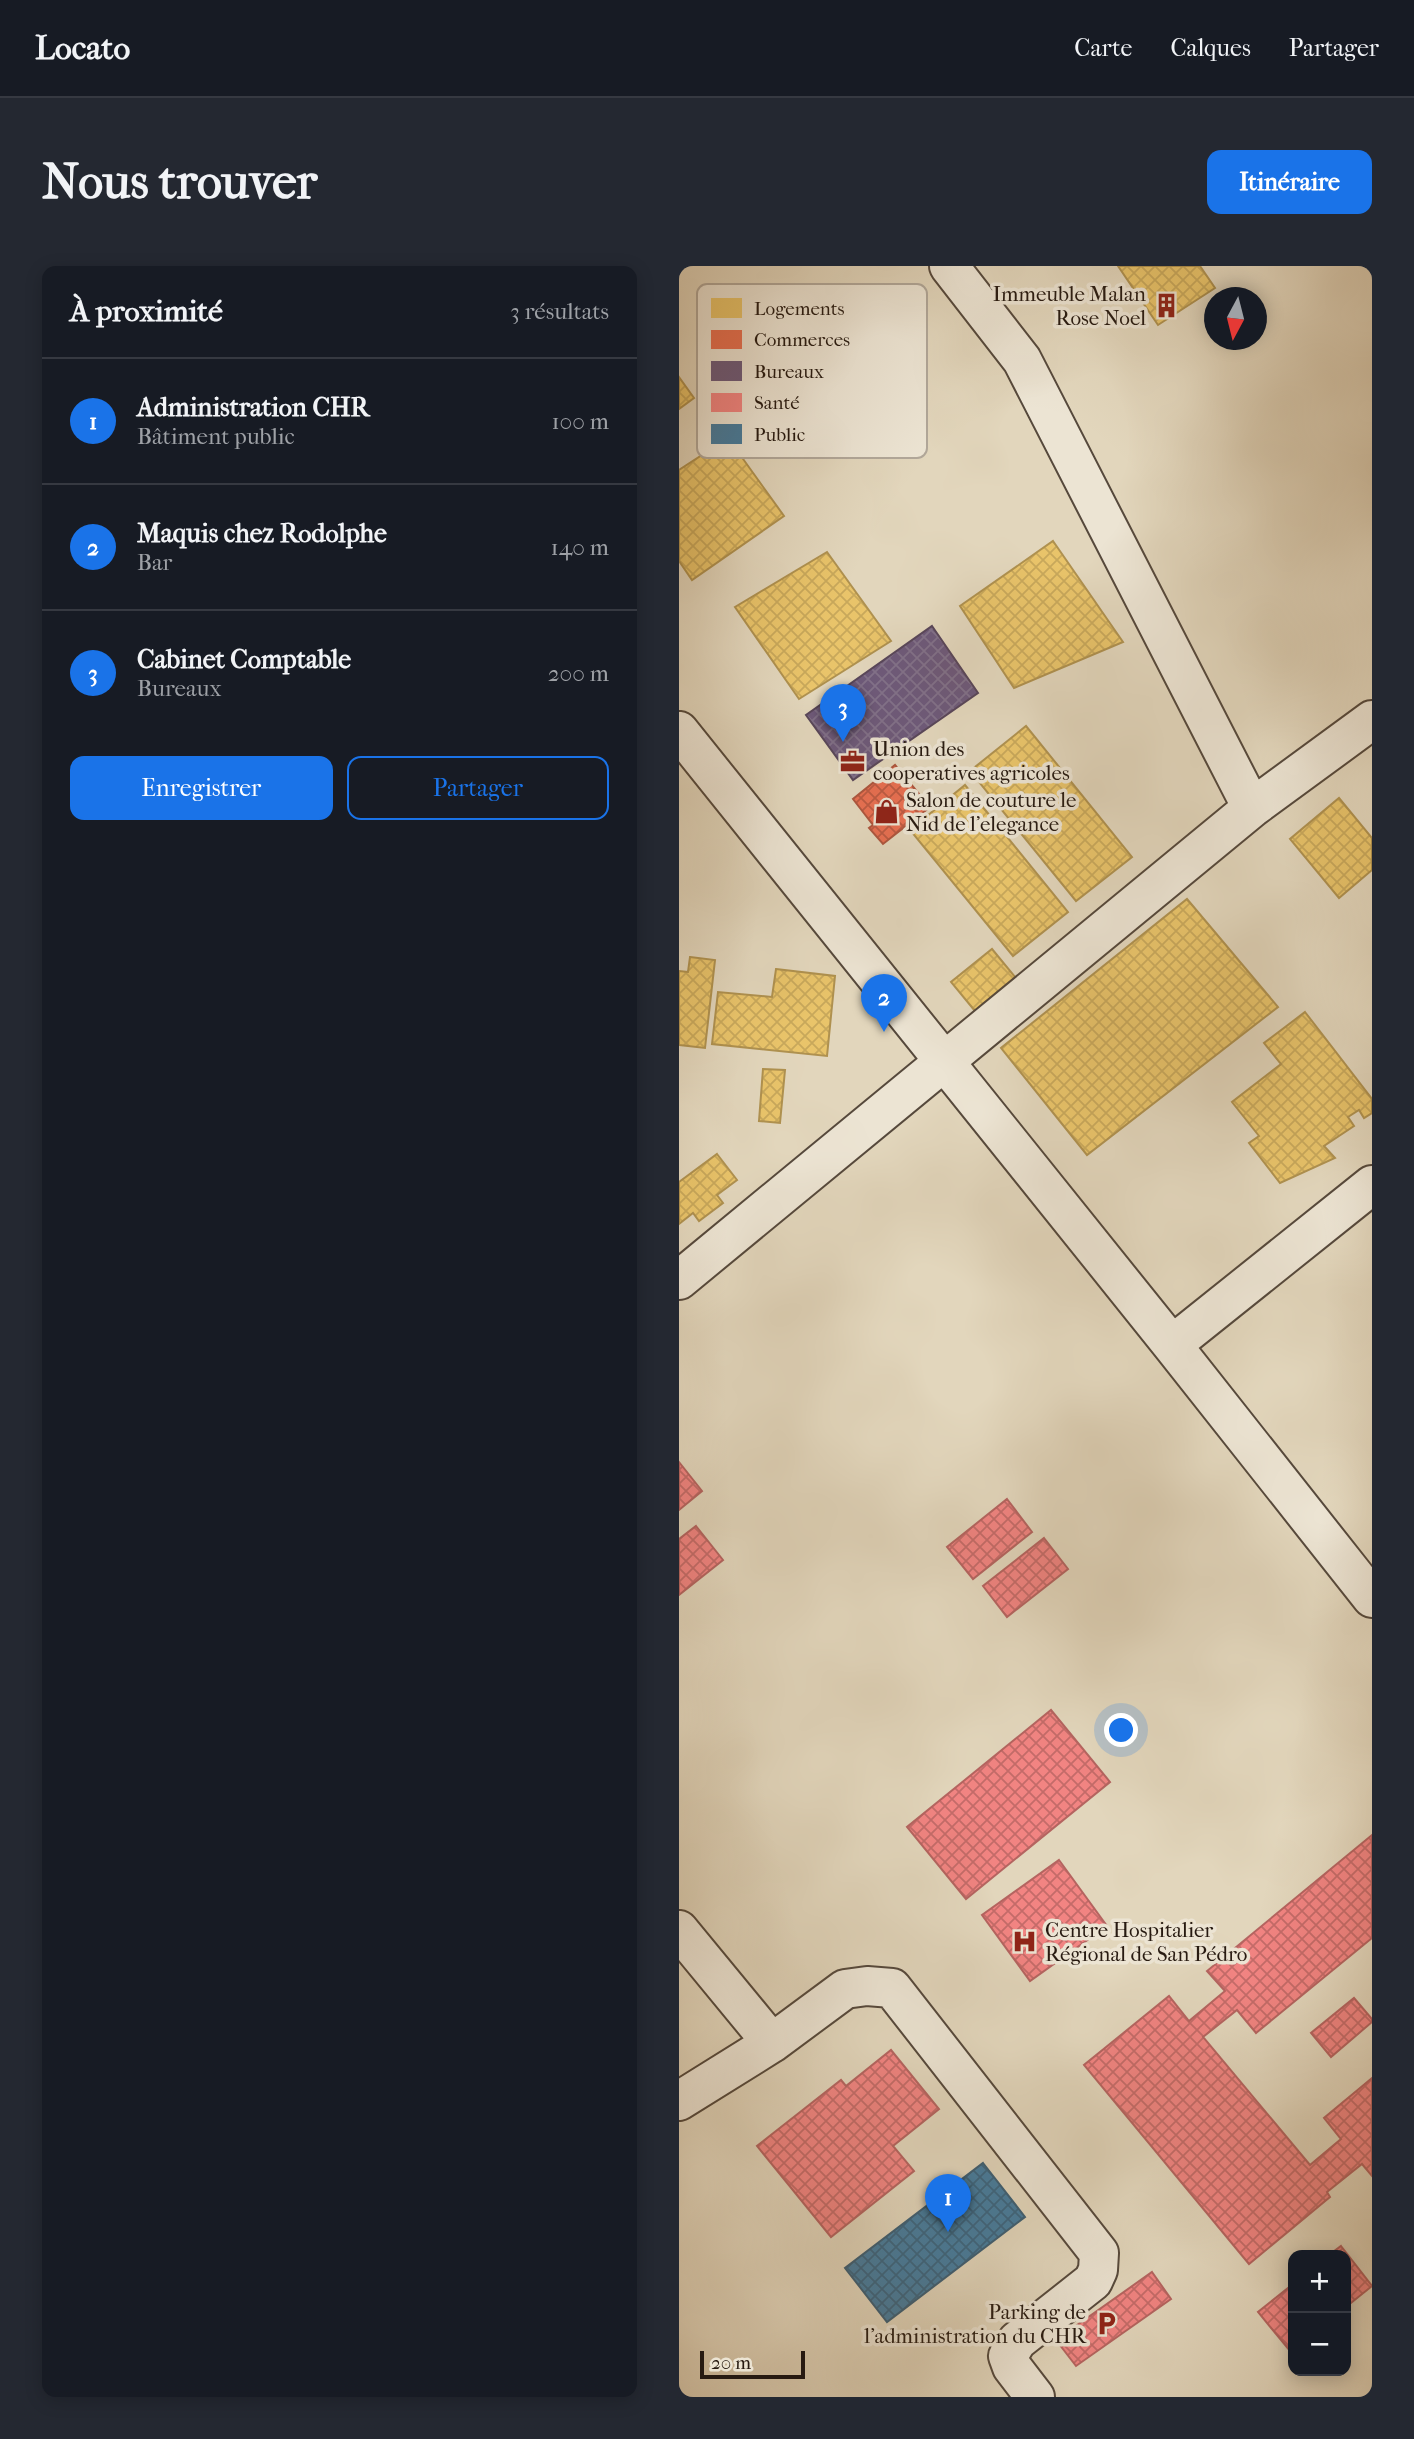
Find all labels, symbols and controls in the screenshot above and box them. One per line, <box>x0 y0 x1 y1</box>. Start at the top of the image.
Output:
text: Locato <box>35 29 130 68</box>
text: Carte <box>1074 34 1132 62</box>
text: Calques <box>1170 34 1251 62</box>
text: Partager <box>1289 34 1379 62</box>
button: Itinéraire <box>1207 150 1372 214</box>
text: Nous trouver <box>42 153 317 211</box>
place label: Immeuble Malan Rose Noel <box>993 282 1146 330</box>
legend <box>697 284 927 458</box>
north arrow <box>1204 287 1267 350</box>
building icon: Immeuble Malan Rose Noel <box>1152 292 1180 320</box>
text: À proximité <box>70 294 223 329</box>
text: 3 résultats <box>510 298 609 325</box>
text: Logements <box>754 298 845 320</box>
text: Commerces <box>754 329 850 351</box>
text: Bureaux <box>754 361 824 383</box>
text: Administration CHR <box>137 392 369 423</box>
text: Santé <box>754 392 800 414</box>
text: 1 <box>89 408 97 435</box>
text: 100 m <box>551 408 609 435</box>
text: Bâtiment public <box>137 423 295 450</box>
text: Public <box>754 424 805 446</box>
text: Maquis chez Rodolphe <box>137 518 387 549</box>
text: 2 <box>87 534 99 561</box>
text: 140 m <box>550 534 609 561</box>
text: Bar <box>137 549 172 576</box>
text: Cabinet Comptable <box>137 644 351 675</box>
text: 3 <box>88 660 98 687</box>
text: 200 m <box>548 660 609 687</box>
text: Bureaux <box>137 675 222 702</box>
pin: 3 <box>820 684 866 742</box>
place label: Union des cooperatives agricoles <box>873 737 1070 785</box>
office icon: Union des cooperatives agricoles <box>839 747 867 775</box>
button: Enregistrer <box>70 756 333 820</box>
button: Partager <box>347 756 609 820</box>
place label: Salon de couture le Nid de l'elegance <box>906 788 1076 836</box>
shop icon: Salon de couture le Nid de l'elegance <box>872 798 900 826</box>
pin: 2 <box>861 974 907 1032</box>
your location <box>1104 1713 1138 1747</box>
place label: Centre Hospitalier Régional de San Pédro <box>1045 1918 1248 1966</box>
hospital icon: Centre Hospitalier Régional de San Pédro <box>1011 1928 1039 1956</box>
pin: 1 <box>925 2174 971 2232</box>
map controls <box>1288 2250 1351 2376</box>
button: + <box>1288 2250 1351 2313</box>
place label: Parking de l'administration du CHR <box>863 2300 1087 2348</box>
parking icon: Parking de l'administration du CHR <box>1092 2310 1120 2338</box>
button: − <box>1288 2313 1351 2376</box>
scale bar <box>700 2348 805 2380</box>
text: 20 m <box>711 2352 751 2374</box>

